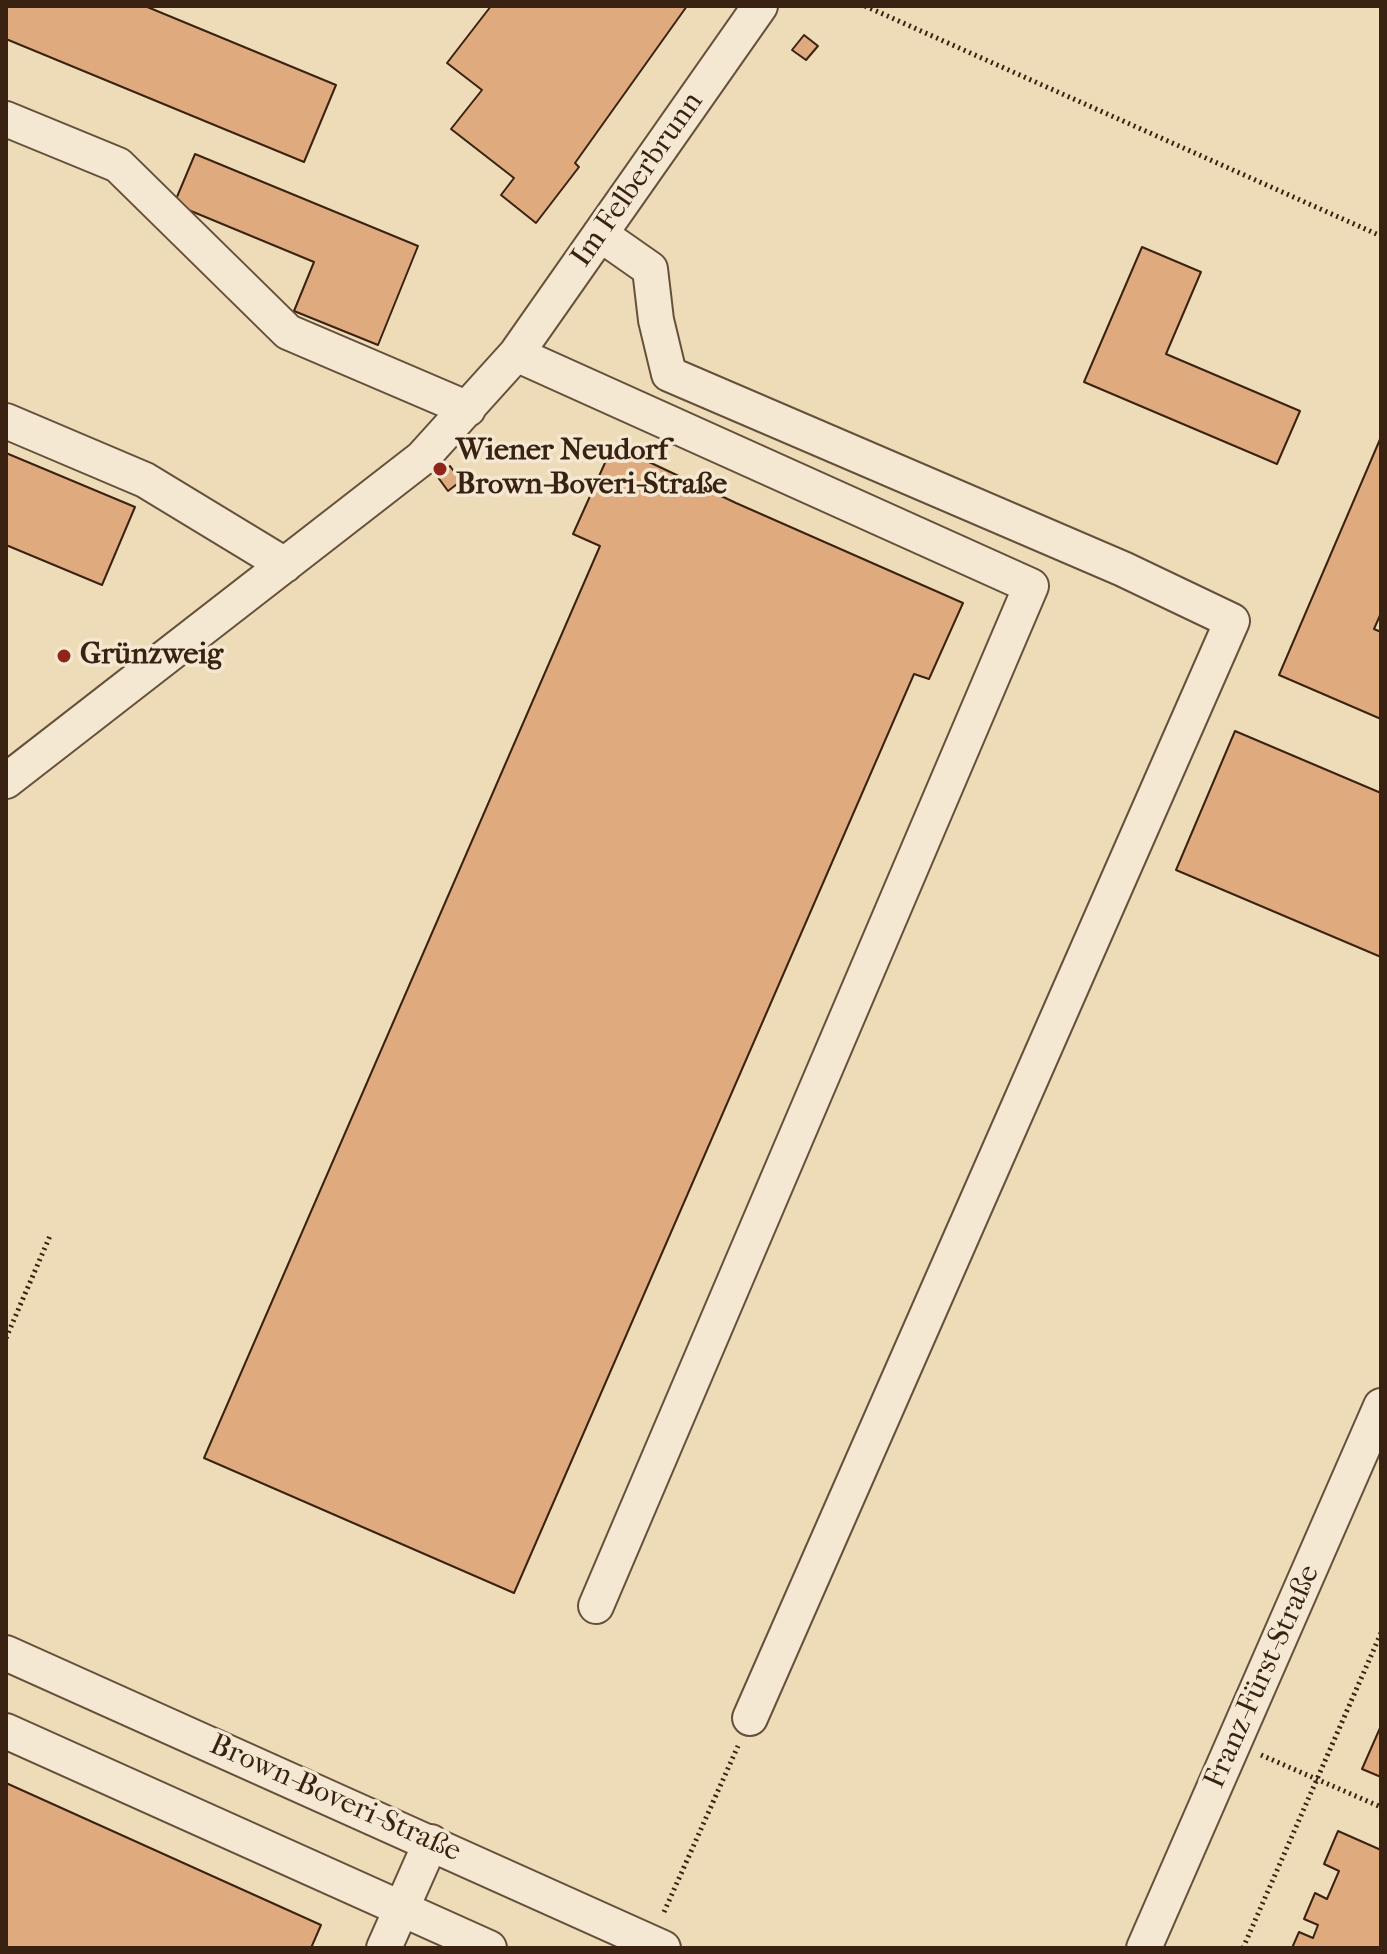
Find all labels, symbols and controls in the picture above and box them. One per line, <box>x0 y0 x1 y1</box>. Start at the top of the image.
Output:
street label: Im Felberbrunn <box>564 86 712 274</box>
place label: Wiener Neudorf Brown-Boveri-Straße <box>456 434 727 504</box>
marker: Wiener Neudorf Brown-Boveri-Straße <box>431 460 449 478</box>
place label: Grünzweig <box>80 638 223 674</box>
marker: Grünzweig <box>55 647 73 665</box>
street label: Franz-Fürst-Straße <box>1198 1560 1328 1794</box>
street label: Brown-Boveri-Straße <box>204 1727 466 1871</box>

